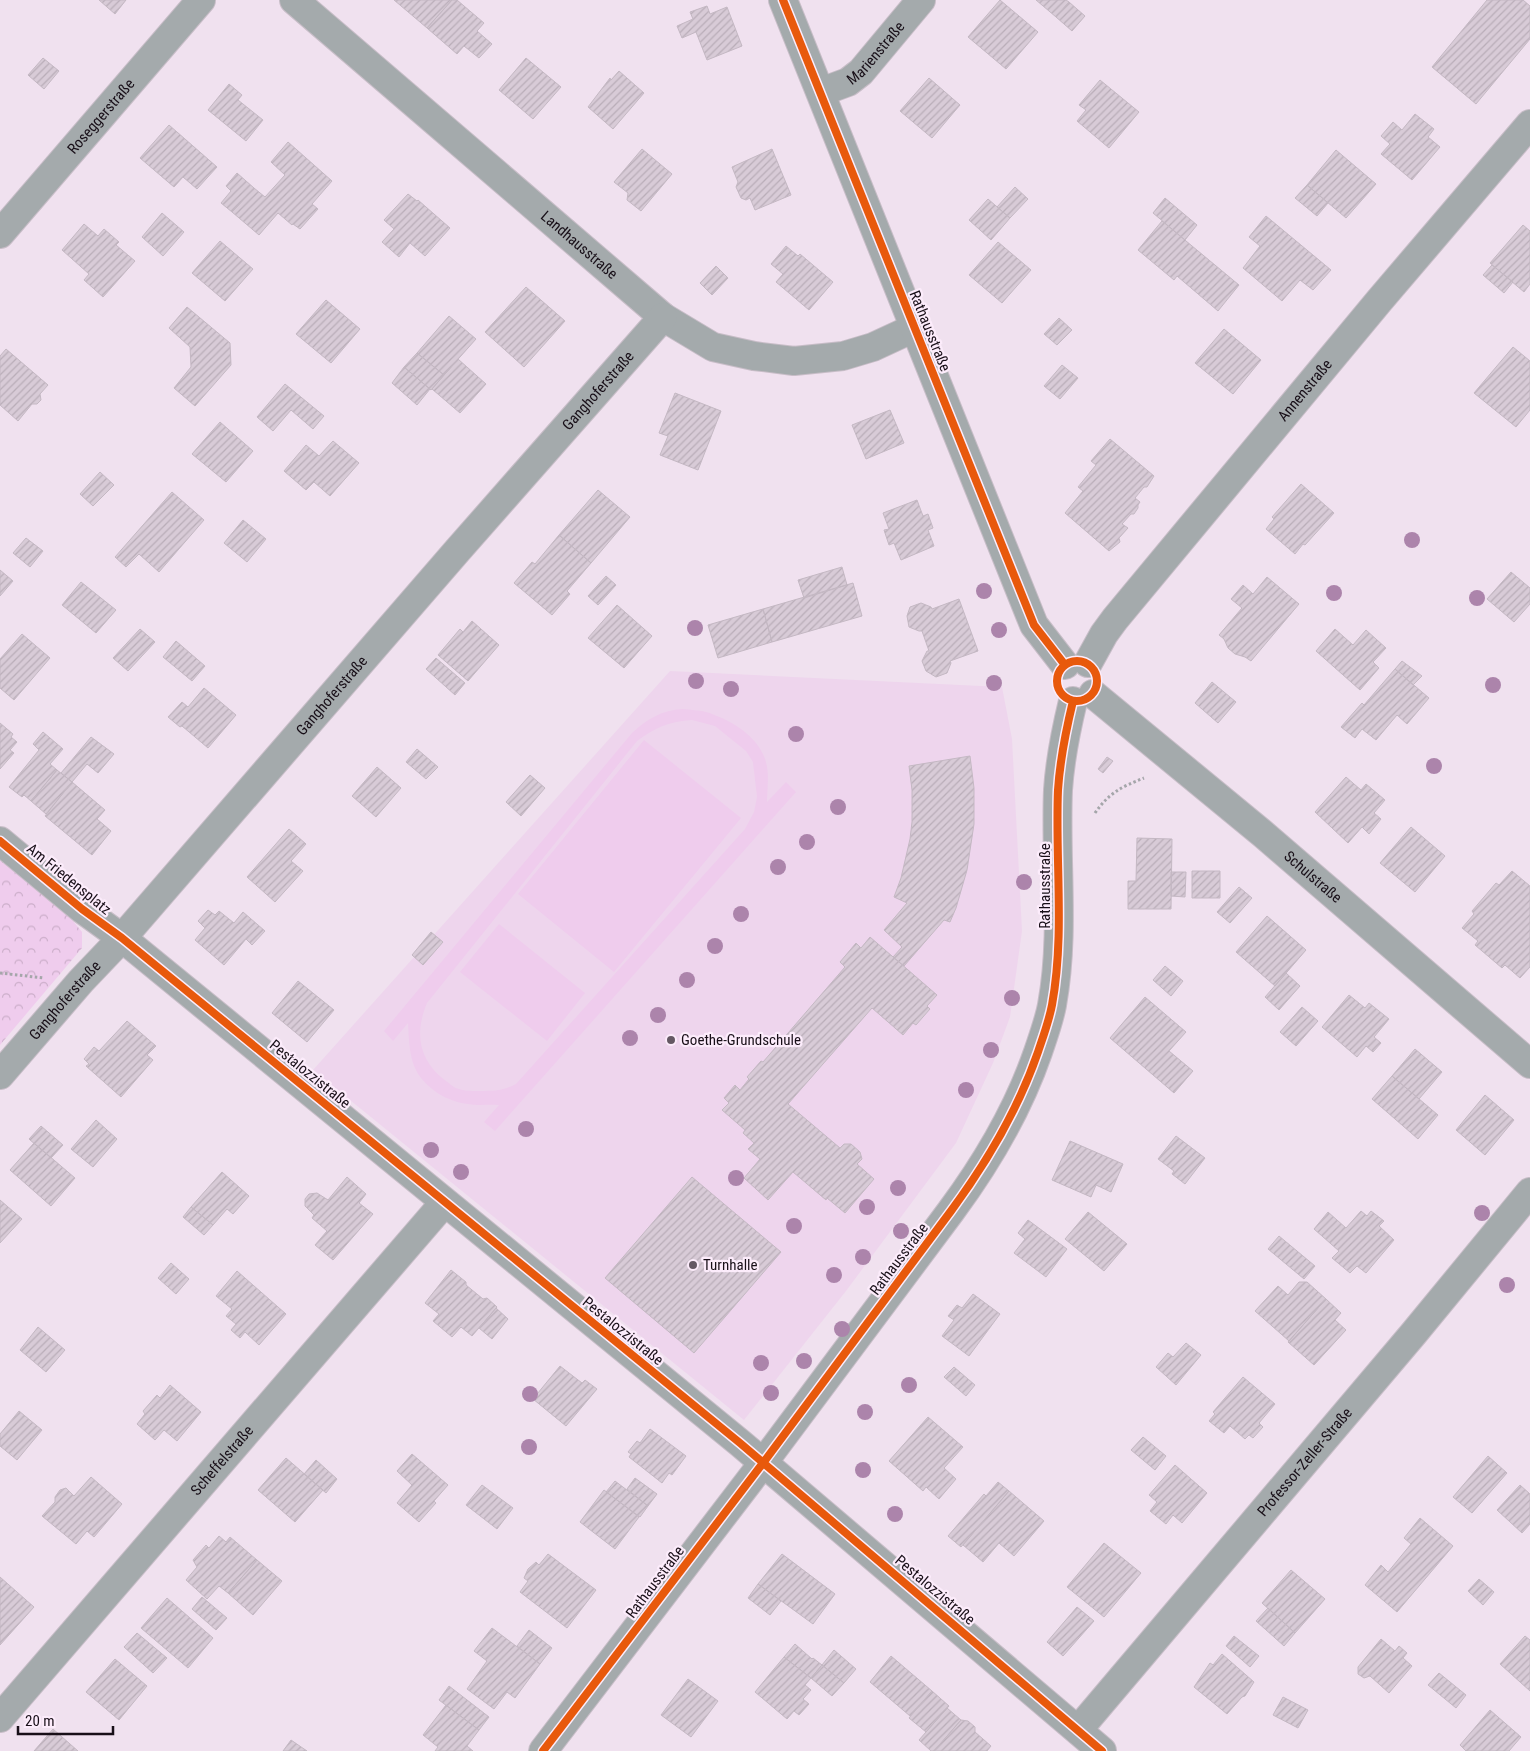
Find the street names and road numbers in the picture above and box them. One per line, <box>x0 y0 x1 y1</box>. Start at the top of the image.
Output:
street label: Marienstraße <box>843 18 908 89</box>
street label: Roseggerstraße <box>64 75 138 158</box>
street label: Landhausstraße <box>537 207 621 283</box>
street label: Rathausstraße <box>906 288 954 374</box>
street label: Ganghoferstraße <box>559 347 638 434</box>
street label: Annenstraße <box>1274 356 1336 425</box>
street label: Ganghoferstraße <box>292 652 371 739</box>
street label: Am Friedensplatz <box>23 840 115 918</box>
street label: Rathausstraße <box>1036 843 1054 929</box>
street label: Schulstraße <box>1280 847 1345 907</box>
street label: Ganghoferstraße <box>25 957 104 1044</box>
street label: Pestalozzistraße <box>266 1036 354 1112</box>
street label: Rathausstraße <box>866 1219 932 1299</box>
street label: Pestalozzistraße <box>579 1293 667 1369</box>
street label: Professor-Zeller-Straße <box>1254 1404 1356 1520</box>
street label: Scheffelstraße <box>187 1422 257 1499</box>
street label: Rathausstraße <box>622 1542 688 1622</box>
street label: Pestalozzistraße <box>891 1551 979 1629</box>

